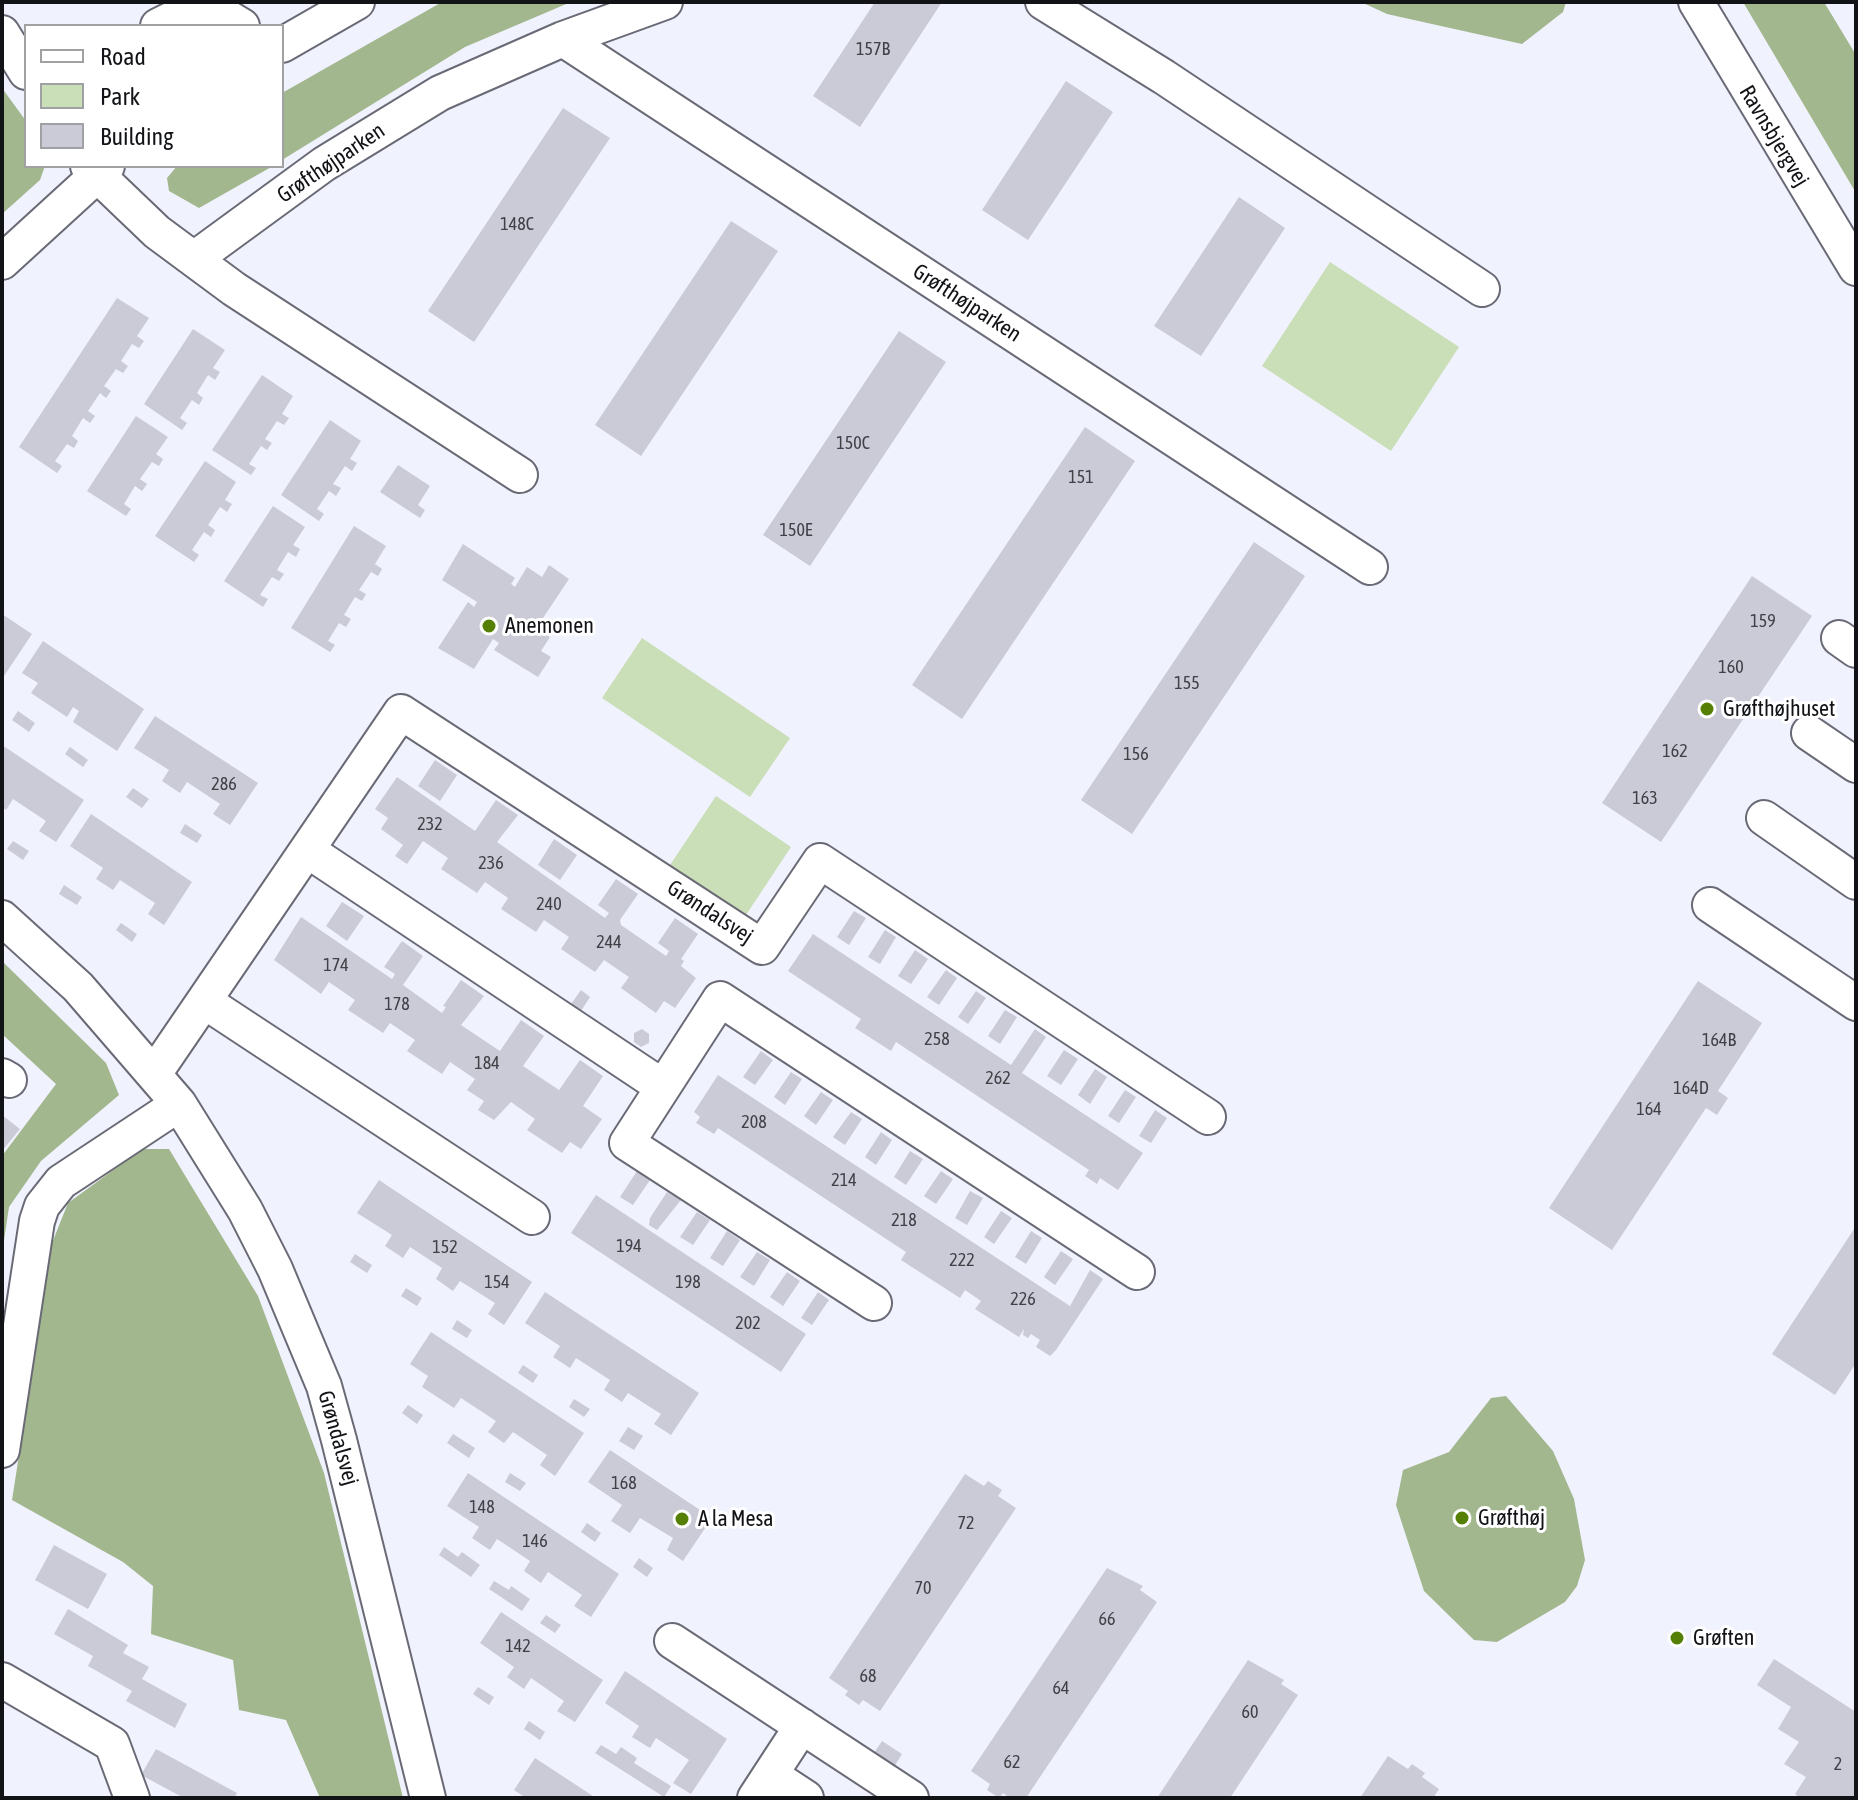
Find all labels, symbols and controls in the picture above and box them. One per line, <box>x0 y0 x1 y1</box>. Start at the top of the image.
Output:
legend <box>24 24 284 168</box>
house number: 157B <box>856 38 890 60</box>
text: Road <box>100 43 146 70</box>
street label: Ravnsbjergvej <box>1733 81 1815 191</box>
text: Park <box>100 83 140 110</box>
street label: Grøfthøjparken <box>272 117 390 209</box>
text: Building <box>100 123 173 150</box>
house number: 148C <box>500 213 534 235</box>
street label: Grøfthøjparken <box>908 258 1026 348</box>
house number: 150C <box>836 432 870 454</box>
house number: 151 <box>1068 466 1094 488</box>
house number: 150E <box>779 519 813 541</box>
house number: 159 <box>1750 610 1776 632</box>
place label: Anemonen <box>505 613 594 639</box>
marker: Anemonen <box>480 617 498 635</box>
house number: 160 <box>1718 656 1744 678</box>
house number: 155 <box>1174 672 1200 694</box>
place label: Grøfthøjhuset <box>1723 696 1835 722</box>
marker: Grøfthøjhuset <box>1698 700 1716 718</box>
house number: 162 <box>1662 740 1688 762</box>
house number: 156 <box>1123 743 1149 765</box>
house number: 286 <box>211 773 237 795</box>
house number: 163 <box>1632 787 1658 809</box>
house number: 232 <box>417 813 443 835</box>
house number: 236 <box>478 852 504 874</box>
street label: Grøndalsvej <box>662 874 758 950</box>
house number: 240 <box>536 893 562 915</box>
house number: 244 <box>596 931 622 953</box>
house number: 174 <box>323 954 349 976</box>
house number: 178 <box>384 993 410 1015</box>
house number: 258 <box>924 1028 950 1050</box>
house number: 164B <box>1702 1029 1736 1051</box>
house number: 184 <box>474 1052 500 1074</box>
house number: 262 <box>985 1067 1011 1089</box>
house number: 164D <box>1673 1077 1709 1099</box>
house number: 164 <box>1636 1098 1662 1120</box>
house number: 208 <box>741 1111 767 1133</box>
house number: 214 <box>831 1169 857 1191</box>
house number: 218 <box>891 1209 917 1231</box>
house number: 194 <box>616 1235 642 1257</box>
house number: 152 <box>432 1236 458 1258</box>
house number: 222 <box>949 1249 975 1271</box>
house number: 154 <box>484 1271 510 1293</box>
house number: 198 <box>675 1271 701 1293</box>
house number: 226 <box>1010 1288 1036 1310</box>
house number: 202 <box>735 1312 761 1334</box>
street label: Grøndalsvej <box>312 1388 364 1488</box>
house number: 168 <box>611 1472 637 1494</box>
house number: 148 <box>469 1496 495 1518</box>
place label: Grøfthøj <box>1478 1505 1545 1531</box>
place label: A la Mesa <box>698 1506 774 1532</box>
marker: Grøfthøj <box>1453 1509 1471 1527</box>
marker: A la Mesa <box>673 1510 691 1528</box>
house number: 72 <box>958 1512 974 1534</box>
house number: 146 <box>522 1530 548 1552</box>
house number: 70 <box>915 1577 931 1599</box>
house number: 66 <box>1099 1608 1115 1630</box>
place label: Grøften <box>1693 1625 1754 1651</box>
marker: Grøften <box>1668 1629 1686 1647</box>
house number: 142 <box>505 1635 531 1657</box>
house number: 68 <box>860 1665 876 1687</box>
house number: 64 <box>1053 1677 1069 1699</box>
house number: 60 <box>1242 1701 1258 1723</box>
house number: 62 <box>1004 1751 1020 1773</box>
house number: 2 <box>1834 1753 1842 1775</box>

